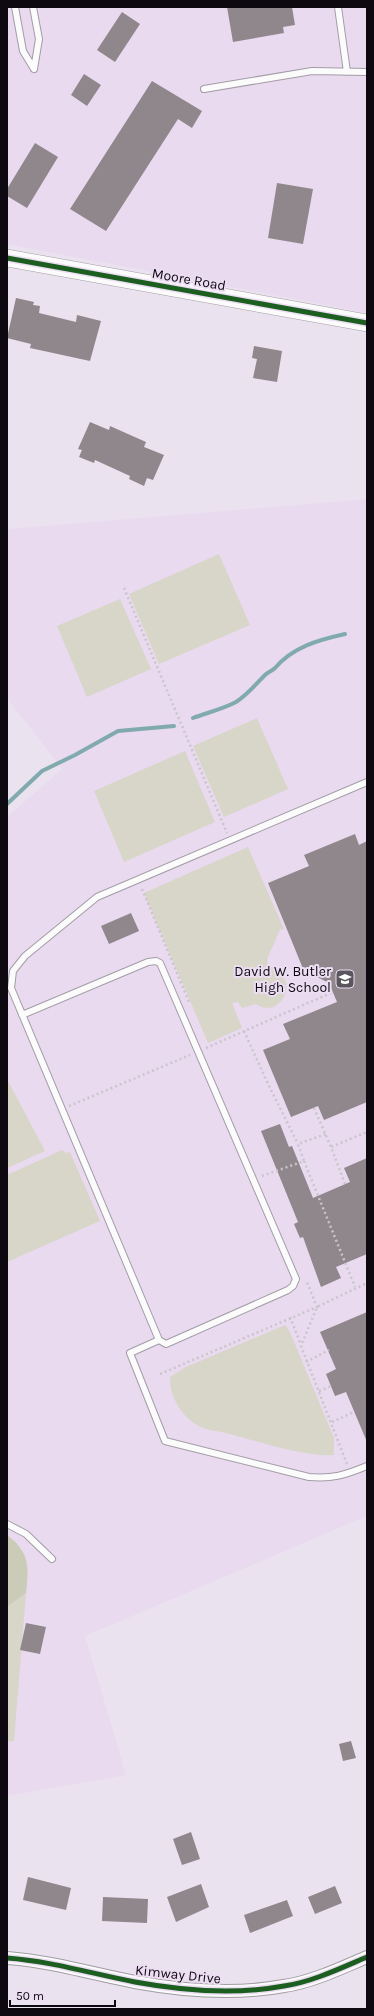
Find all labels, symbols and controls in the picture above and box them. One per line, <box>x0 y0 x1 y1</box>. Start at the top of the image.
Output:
street label: Moore Road <box>151 265 227 294</box>
place label: David W. Butler High School <box>234 963 332 996</box>
school or university icon: David W. Butler High School <box>334 968 356 990</box>
street label: Kimway Drive <box>134 1962 222 1987</box>
scale bar <box>10 1982 115 2008</box>
text: 50 m <box>16 1989 44 2003</box>

